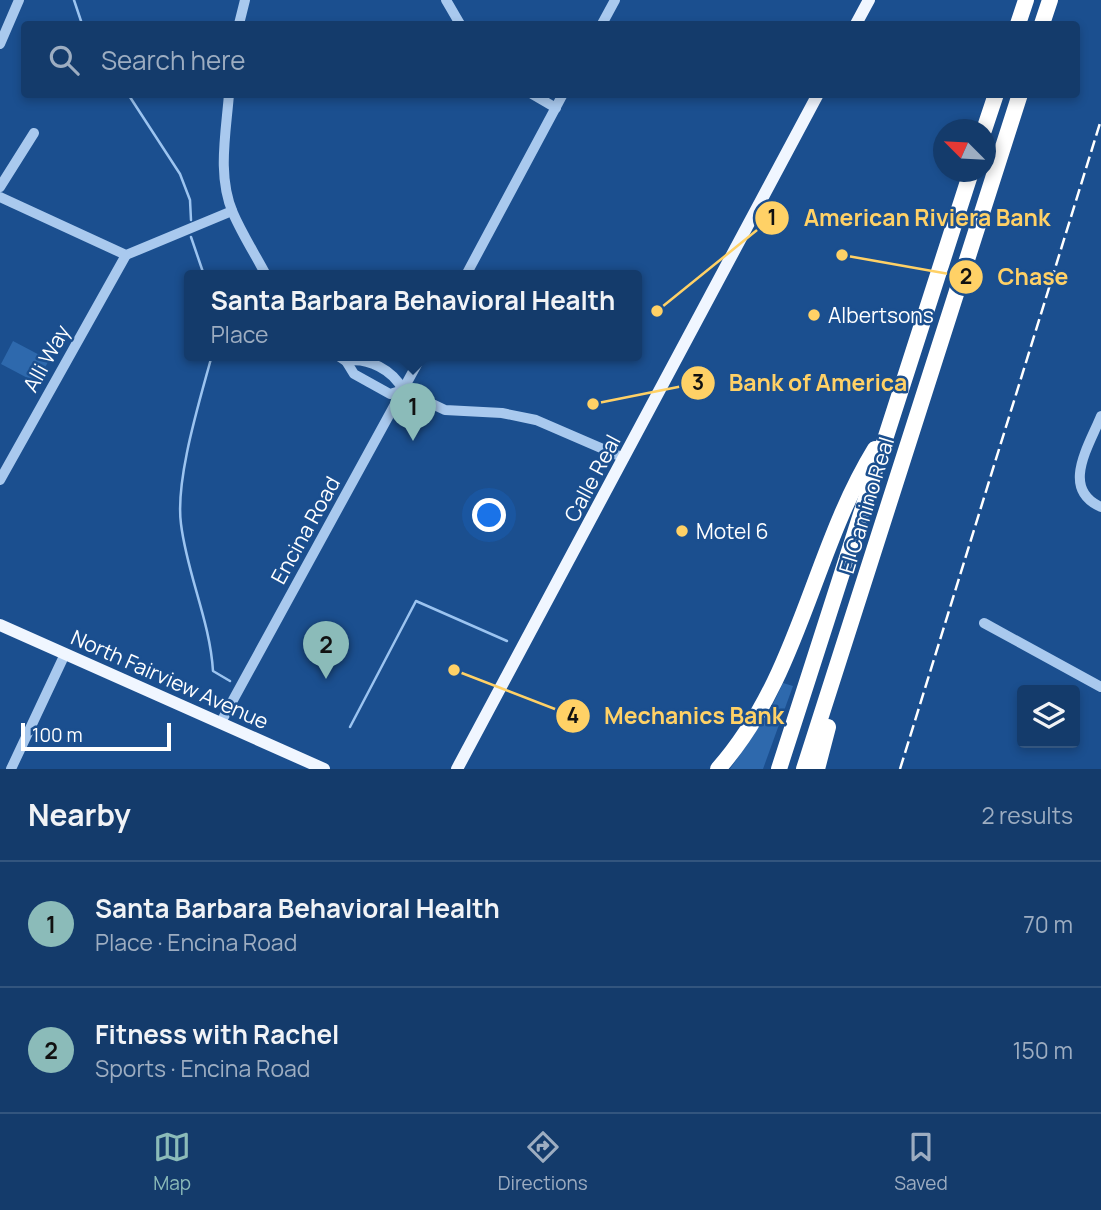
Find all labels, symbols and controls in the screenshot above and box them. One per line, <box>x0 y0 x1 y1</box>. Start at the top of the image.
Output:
search box <box>21 21 1080 98</box>
icon: search <box>45 41 83 79</box>
text: Search here <box>101 42 246 78</box>
north arrow <box>933 119 996 182</box>
callout: American Riviera Bank <box>755 196 1064 240</box>
text: American Riviera Bank <box>804 201 1051 233</box>
text: 1 <box>767 203 777 231</box>
callout: Chase <box>948 255 1082 299</box>
text: Chase <box>998 260 1069 292</box>
text: 2 <box>960 262 972 290</box>
popup <box>184 270 642 361</box>
text: Santa Barbara Behavioral Health <box>211 282 615 318</box>
place label: Albertsons <box>828 301 934 329</box>
marker: Albertsons <box>806 307 822 323</box>
text: Place <box>211 318 269 350</box>
street label: Alli Way <box>16 319 76 397</box>
callout: Bank of America <box>680 361 921 405</box>
text: Bank of America <box>729 366 907 398</box>
text: 3 <box>692 368 704 396</box>
pin: 1 <box>390 383 436 441</box>
street label: Calle Real <box>557 430 627 526</box>
street label: El Camino Real <box>832 433 900 577</box>
street label: Encina Road <box>264 471 346 589</box>
your location <box>472 498 506 532</box>
place label: Motel 6 <box>696 517 768 545</box>
marker: Motel 6 <box>674 523 690 539</box>
pin: 2 <box>303 621 349 679</box>
street label: North Fairview Avenue <box>67 623 273 735</box>
map controls <box>1017 685 1080 748</box>
button: layers <box>1017 685 1080 748</box>
callout: Mechanics Bank <box>555 694 798 738</box>
text: Mechanics Bank <box>604 699 785 731</box>
text: 4 <box>567 701 579 729</box>
scale bar <box>21 720 172 752</box>
text: 100 m <box>32 722 83 748</box>
text: Nearby <box>28 794 131 835</box>
text: 2 results <box>981 799 1073 831</box>
text: Santa Barbara Behavioral Health <box>95 890 500 926</box>
text: 1 <box>46 908 56 940</box>
text: 70 m <box>1023 908 1073 940</box>
text: Place · Encina Road <box>95 926 297 958</box>
text: Fitness with Rachel <box>95 1016 339 1052</box>
text: 2 <box>44 1034 58 1066</box>
text: 150 m <box>1013 1034 1073 1066</box>
text: Sports · Encina Road <box>95 1052 310 1084</box>
tab: Map <box>153 1128 191 1196</box>
tab: Directions <box>498 1128 588 1196</box>
tab: Saved <box>894 1128 948 1196</box>

